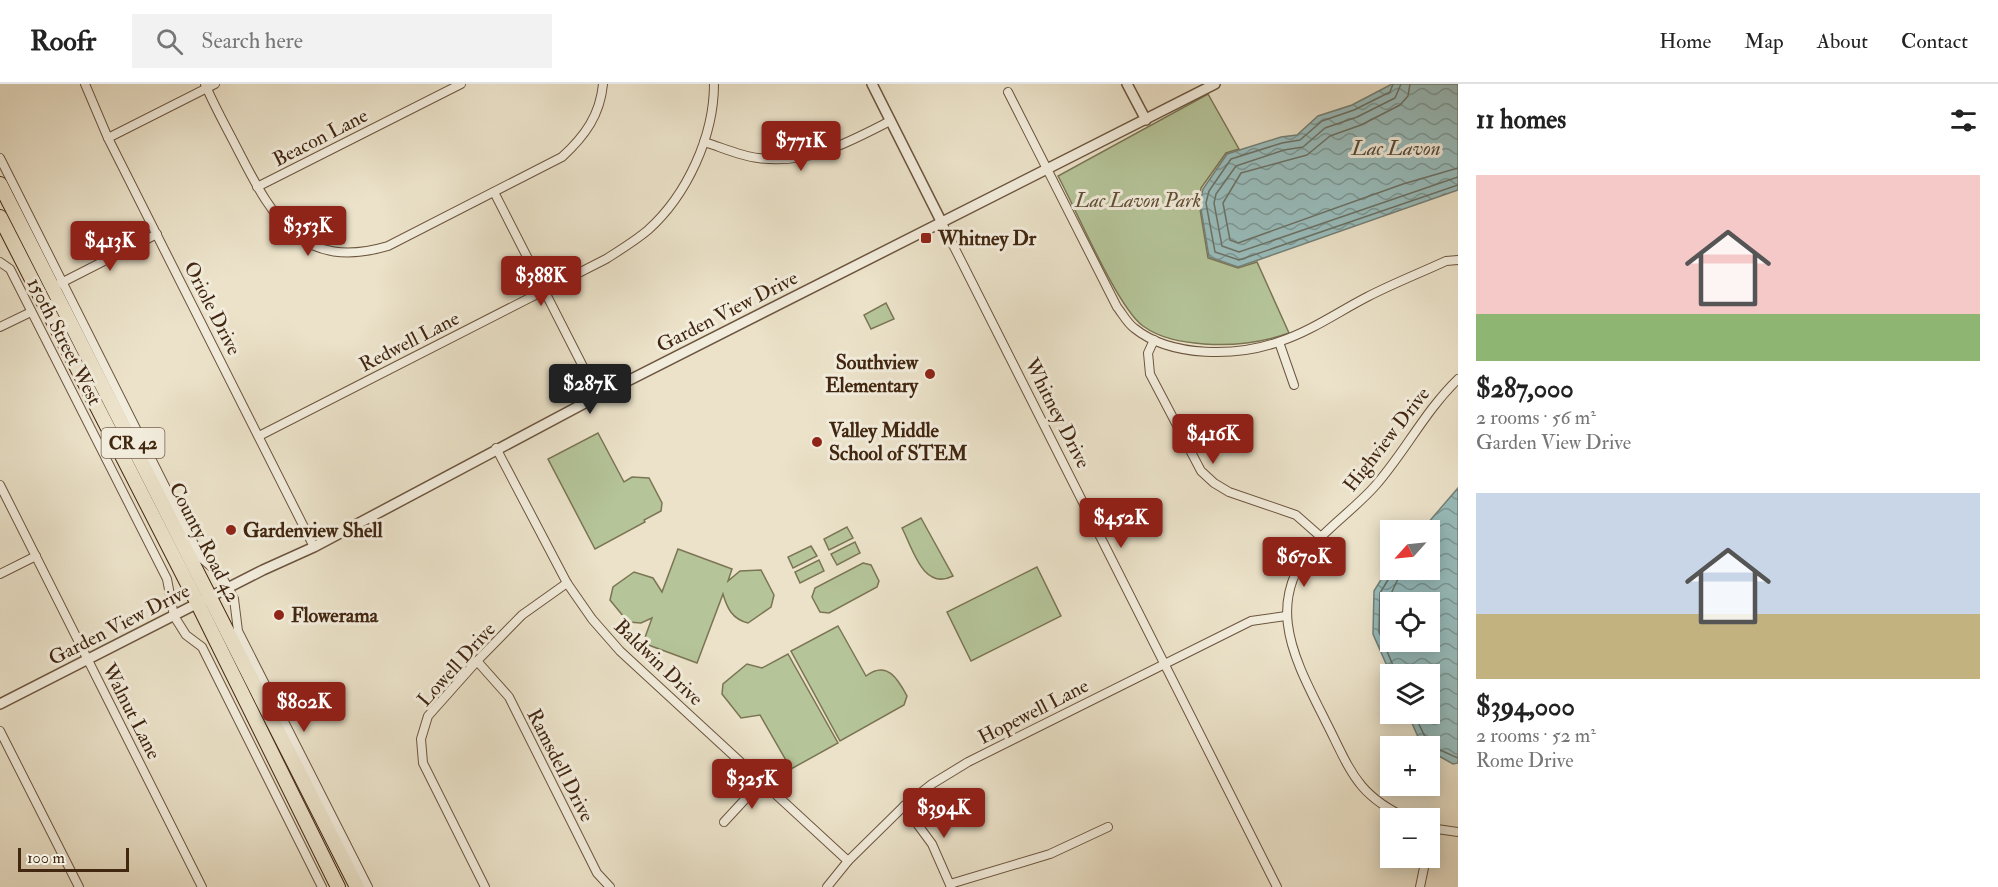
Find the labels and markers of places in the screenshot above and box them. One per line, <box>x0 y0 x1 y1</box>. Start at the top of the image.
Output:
pin: $771K <box>759 121 843 172</box>
pin: $353K <box>266 206 350 257</box>
pin: $413K <box>68 221 152 272</box>
place label: Whitney Dr <box>937 226 1037 252</box>
marker: Whitney Dr <box>919 231 933 245</box>
pin: $388K <box>499 256 583 307</box>
place label: Southview Elementary <box>825 350 919 399</box>
pin: $287K <box>548 364 632 415</box>
marker: Southview Elementary <box>923 367 937 381</box>
pin: $416K <box>1171 414 1255 465</box>
place label: Valley Middle School of STEM <box>828 418 968 466</box>
marker: Valley Middle School of STEM <box>810 435 824 449</box>
pin: $452K <box>1079 498 1163 549</box>
place label: Gardenview Shell <box>243 518 383 543</box>
marker: Gardenview Shell <box>224 523 238 537</box>
pin: $670K <box>1262 537 1346 588</box>
place label: Flowerama <box>291 603 379 628</box>
marker: Flowerama <box>272 608 286 622</box>
pin: $802K <box>262 682 346 733</box>
pin: $325K <box>710 759 794 810</box>
pin: $394K <box>902 788 986 839</box>

